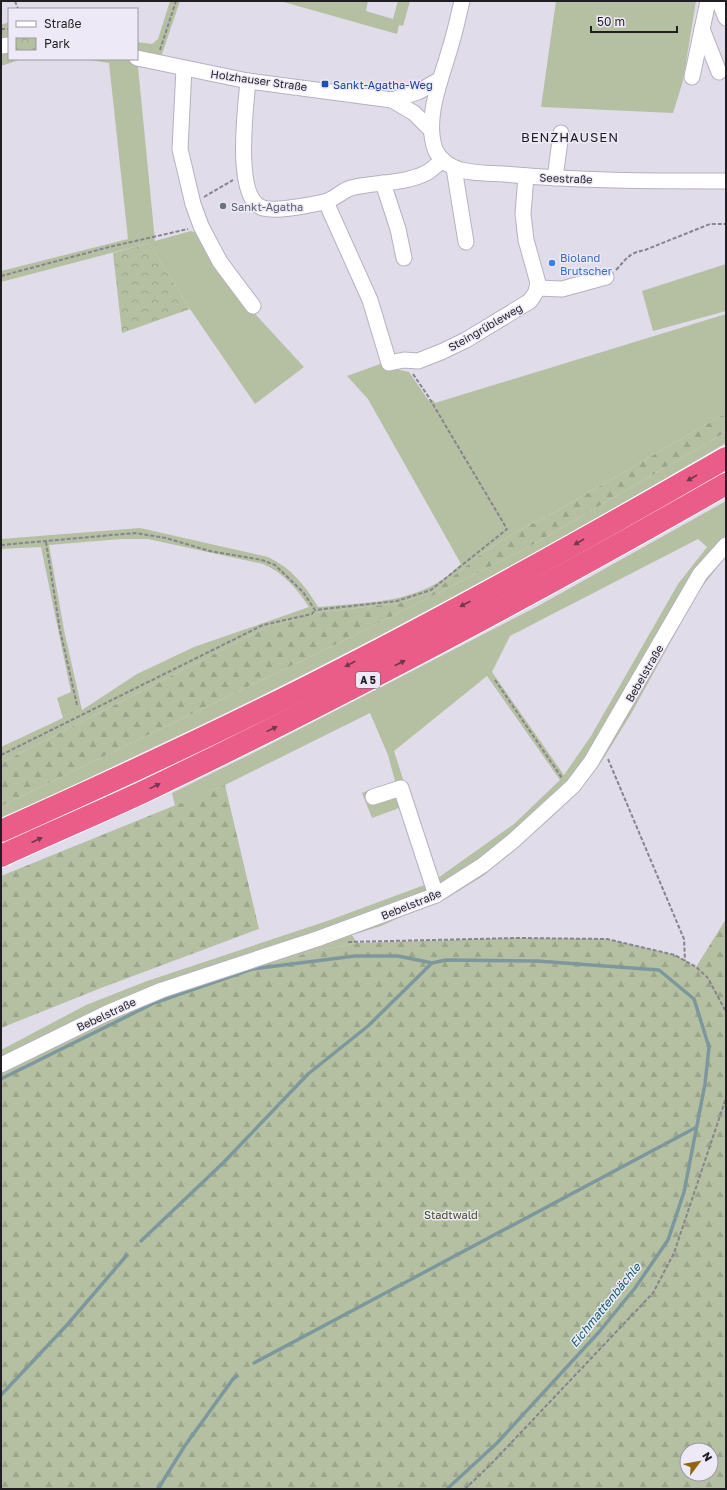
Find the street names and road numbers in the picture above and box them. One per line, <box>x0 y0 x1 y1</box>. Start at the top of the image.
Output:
street label: Holzhauser Straße <box>210 67 308 93</box>
street label: Seestraße <box>539 171 593 185</box>
street label: Steingrübleweg <box>446 301 524 353</box>
street label: Bebelstraße <box>622 642 666 704</box>
road number: A 5 <box>356 672 380 688</box>
street label: Bebelstraße <box>379 886 443 922</box>
street label: Bebelstraße <box>74 995 138 1033</box>

